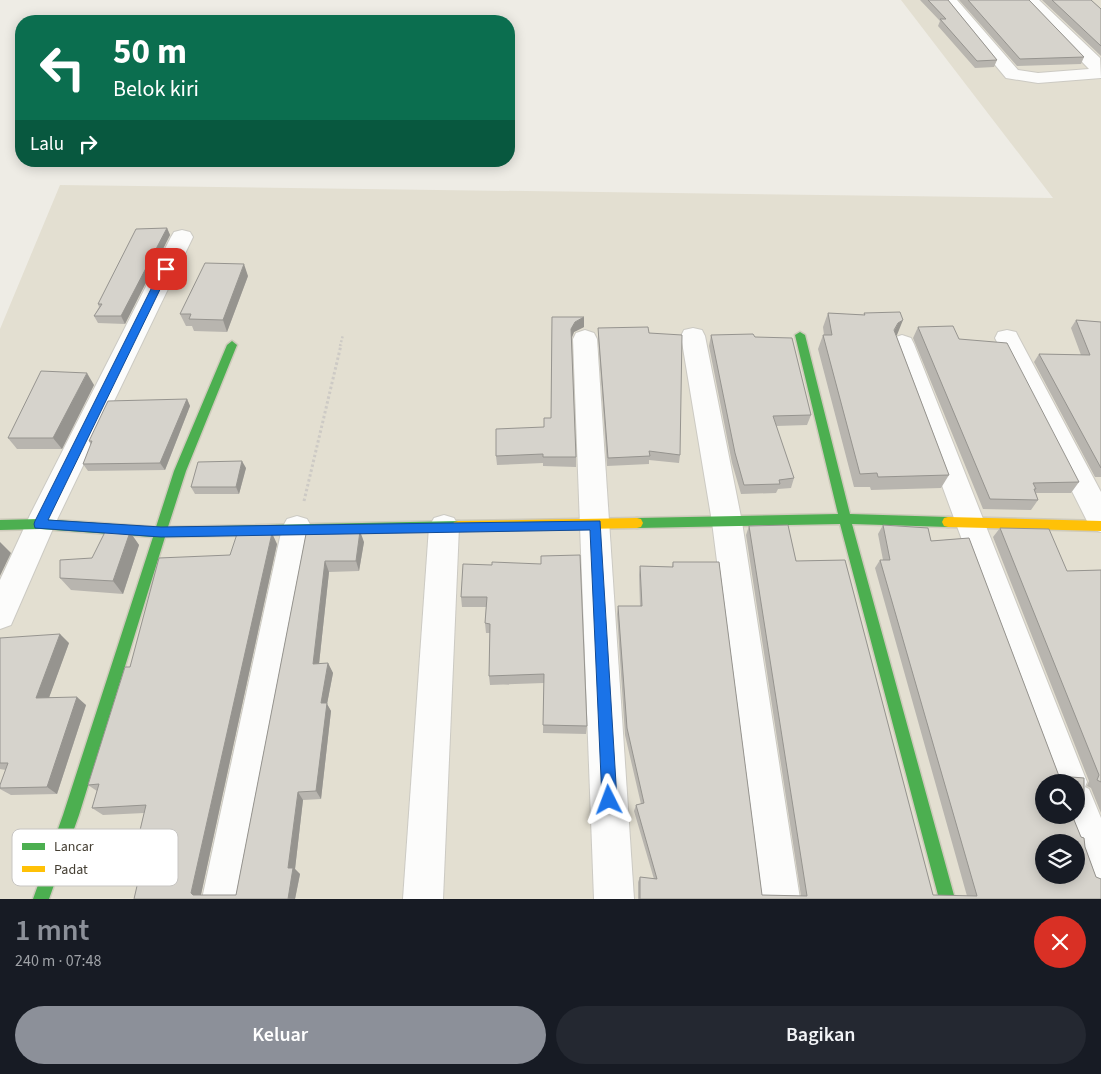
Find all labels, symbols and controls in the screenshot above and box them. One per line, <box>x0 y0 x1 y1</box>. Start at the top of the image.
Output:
text: 50 m <box>113 27 187 77</box>
icon: left <box>30 35 95 100</box>
text: Belok kiri <box>113 73 199 105</box>
icon: right <box>74 130 102 158</box>
text: Lalu <box>30 131 64 158</box>
pin <box>145 248 187 290</box>
icon: arrive <box>152 255 180 283</box>
position arrow <box>582 773 634 825</box>
map controls <box>1035 774 1085 884</box>
button: search <box>1035 774 1085 824</box>
legend <box>12 829 178 886</box>
button: layers <box>1035 834 1085 884</box>
text: Lancar <box>54 837 94 857</box>
text: Padat <box>54 860 88 880</box>
text: 1 mnt <box>15 909 89 952</box>
button: close <box>1034 916 1086 968</box>
text: 240 m · 07:48 <box>15 950 102 972</box>
button: Keluar <box>15 1006 546 1064</box>
button: Bagikan <box>556 1006 1086 1064</box>

